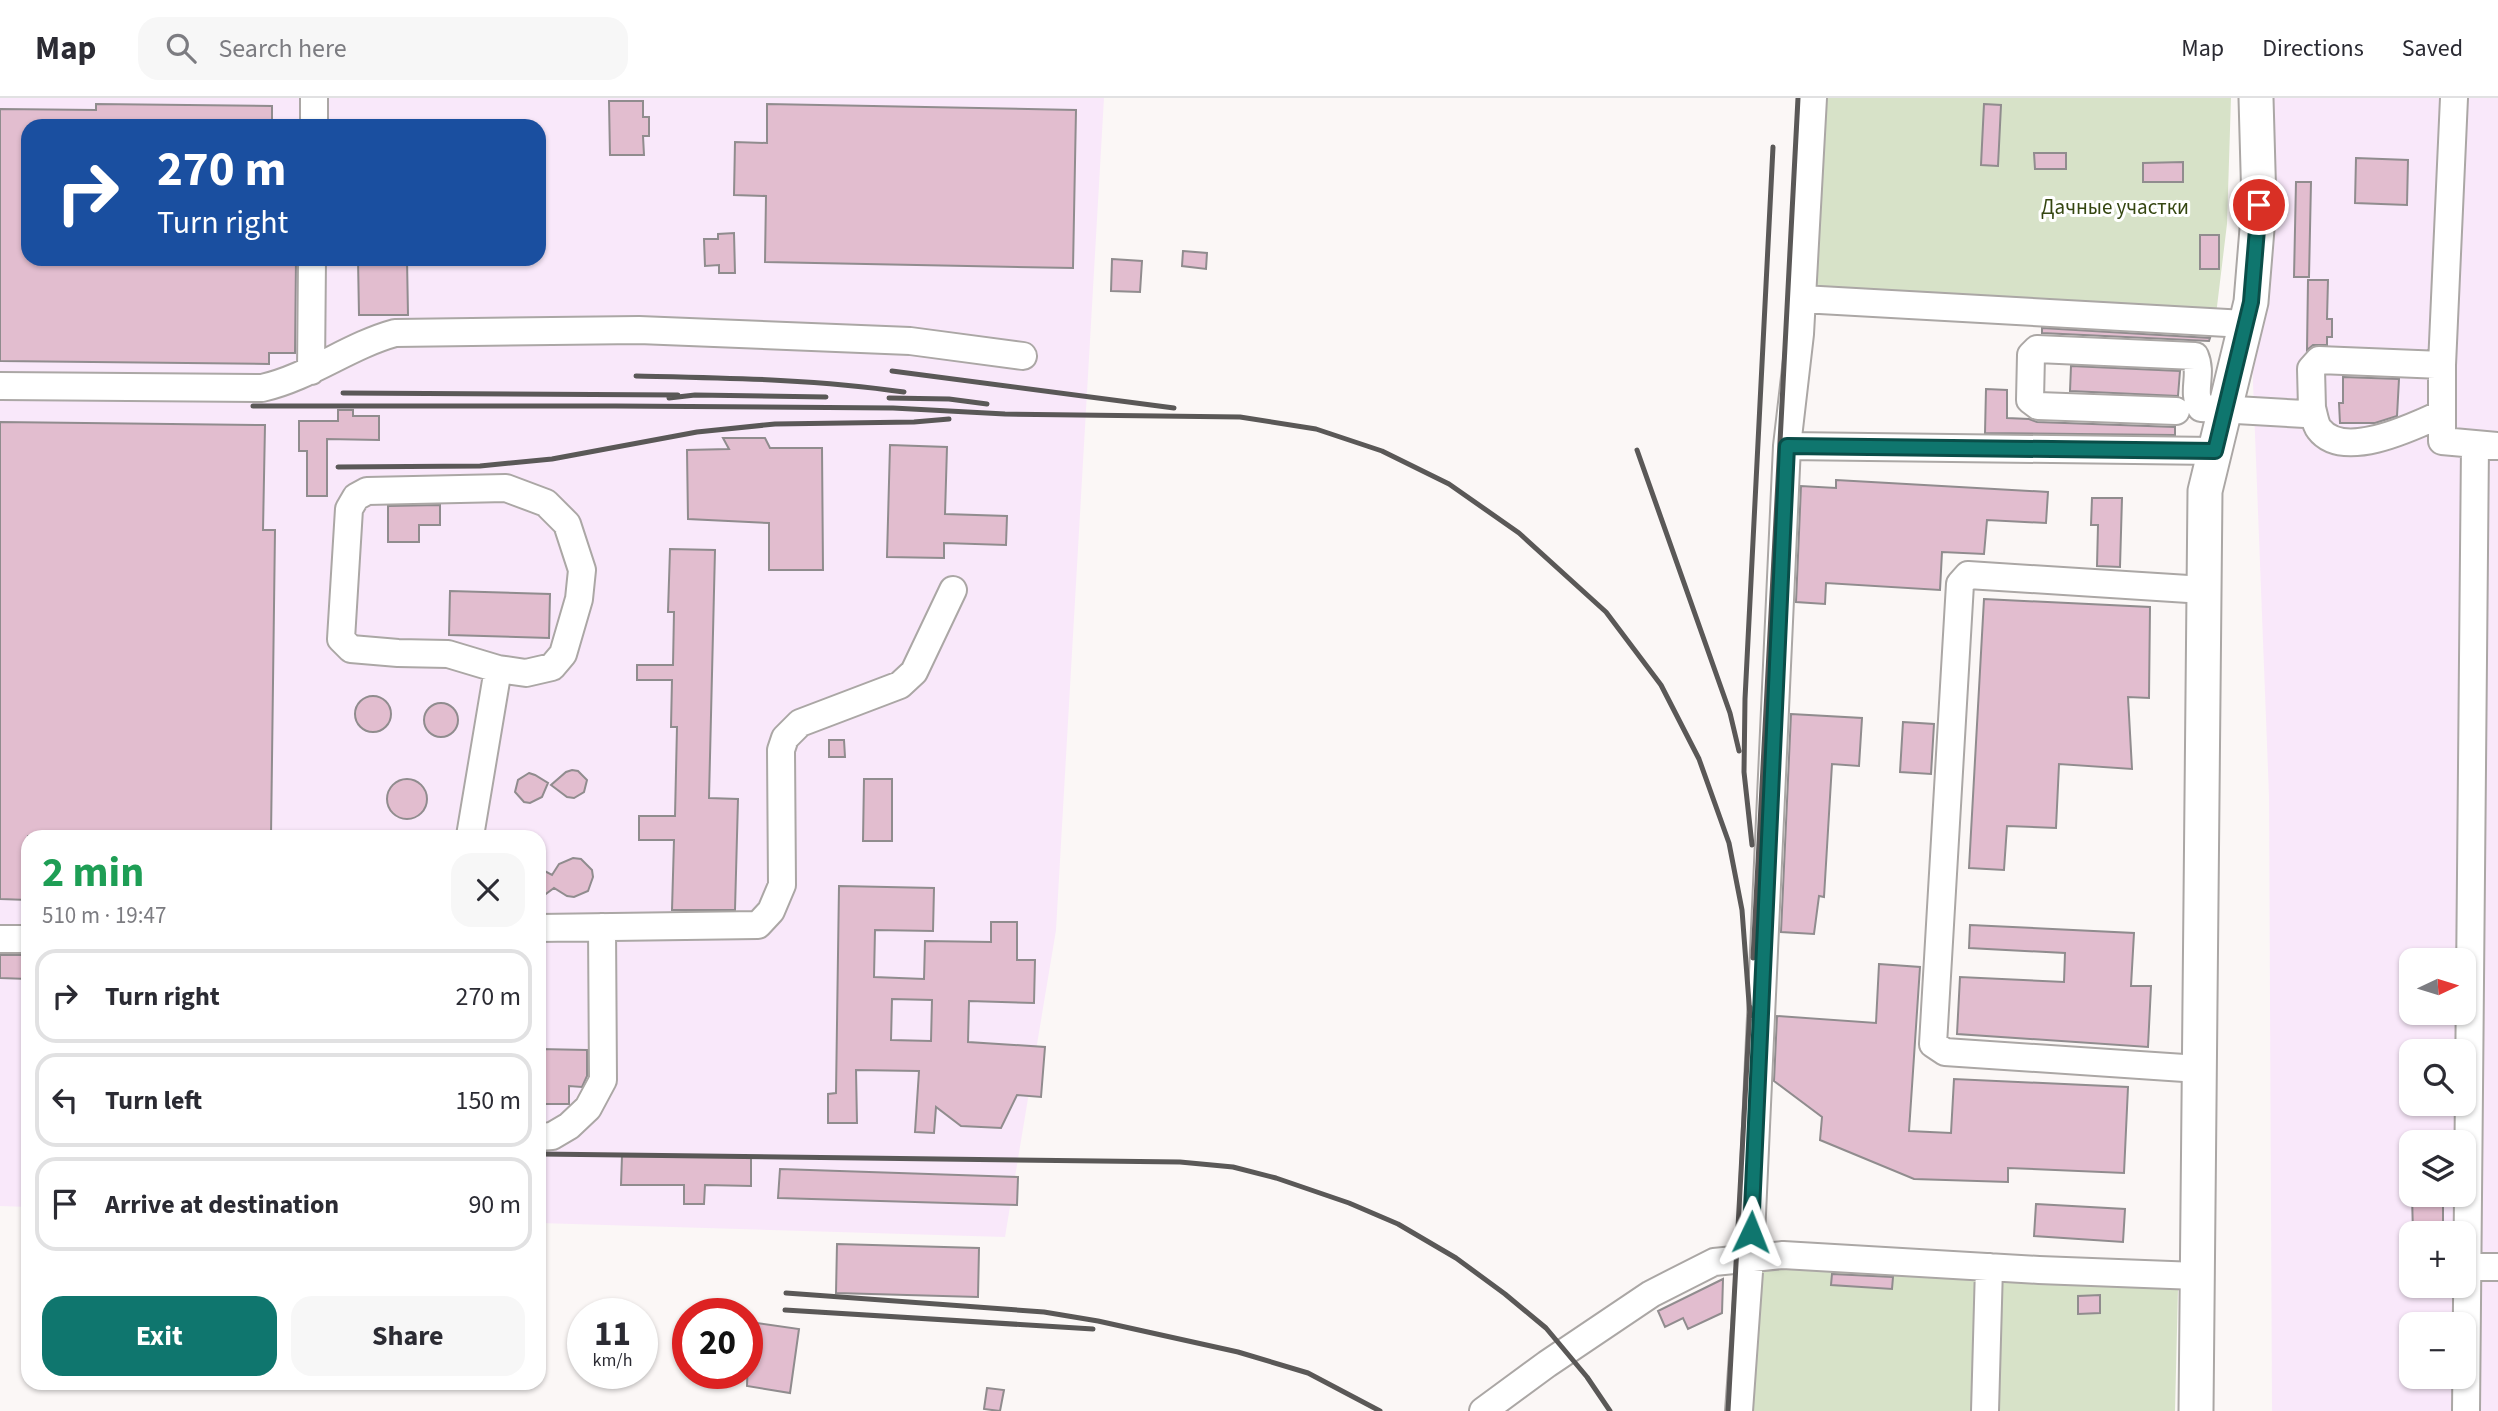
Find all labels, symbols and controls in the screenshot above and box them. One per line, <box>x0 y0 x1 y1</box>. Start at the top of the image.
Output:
search box <box>138 17 628 80</box>
text: Map <box>35 25 96 72</box>
icon: search <box>162 29 200 67</box>
text: Search here <box>218 30 347 67</box>
text: Map <box>2181 31 2224 66</box>
text: Directions <box>2262 31 2364 66</box>
text: Saved <box>2402 31 2463 66</box>
text: 270 m <box>157 135 286 205</box>
icon: right <box>42 147 133 238</box>
pin <box>2229 175 2289 235</box>
icon: arrive <box>2240 186 2278 224</box>
park label: Дачные участки <box>2041 192 2189 222</box>
text: Turn right <box>157 200 288 246</box>
text: 2 min <box>42 843 144 903</box>
button: close <box>451 853 525 927</box>
text: 510 m · 19:47 <box>42 899 166 932</box>
north arrow <box>2399 948 2476 1026</box>
map controls <box>2399 948 2476 1389</box>
icon: right <box>46 977 84 1015</box>
text: Turn right <box>105 978 220 1015</box>
text: 270 m <box>455 978 521 1015</box>
button: search <box>2399 1039 2476 1116</box>
icon: left <box>46 1081 84 1119</box>
text: Turn left <box>105 1082 202 1119</box>
text: 150 m <box>455 1082 521 1119</box>
button: layers <box>2399 1130 2476 1207</box>
icon: arrive <box>46 1185 84 1223</box>
text: Arrive at destination <box>105 1186 339 1223</box>
text: 90 m <box>468 1186 521 1223</box>
position arrow <box>1714 1195 1788 1269</box>
button: + <box>2399 1221 2476 1298</box>
button: Exit <box>42 1296 277 1376</box>
button: Share <box>291 1296 525 1376</box>
speed limit sign: 20 <box>672 1298 763 1389</box>
text: 11 <box>594 1309 631 1359</box>
button: − <box>2399 1312 2476 1389</box>
text: km/h <box>593 1348 632 1373</box>

